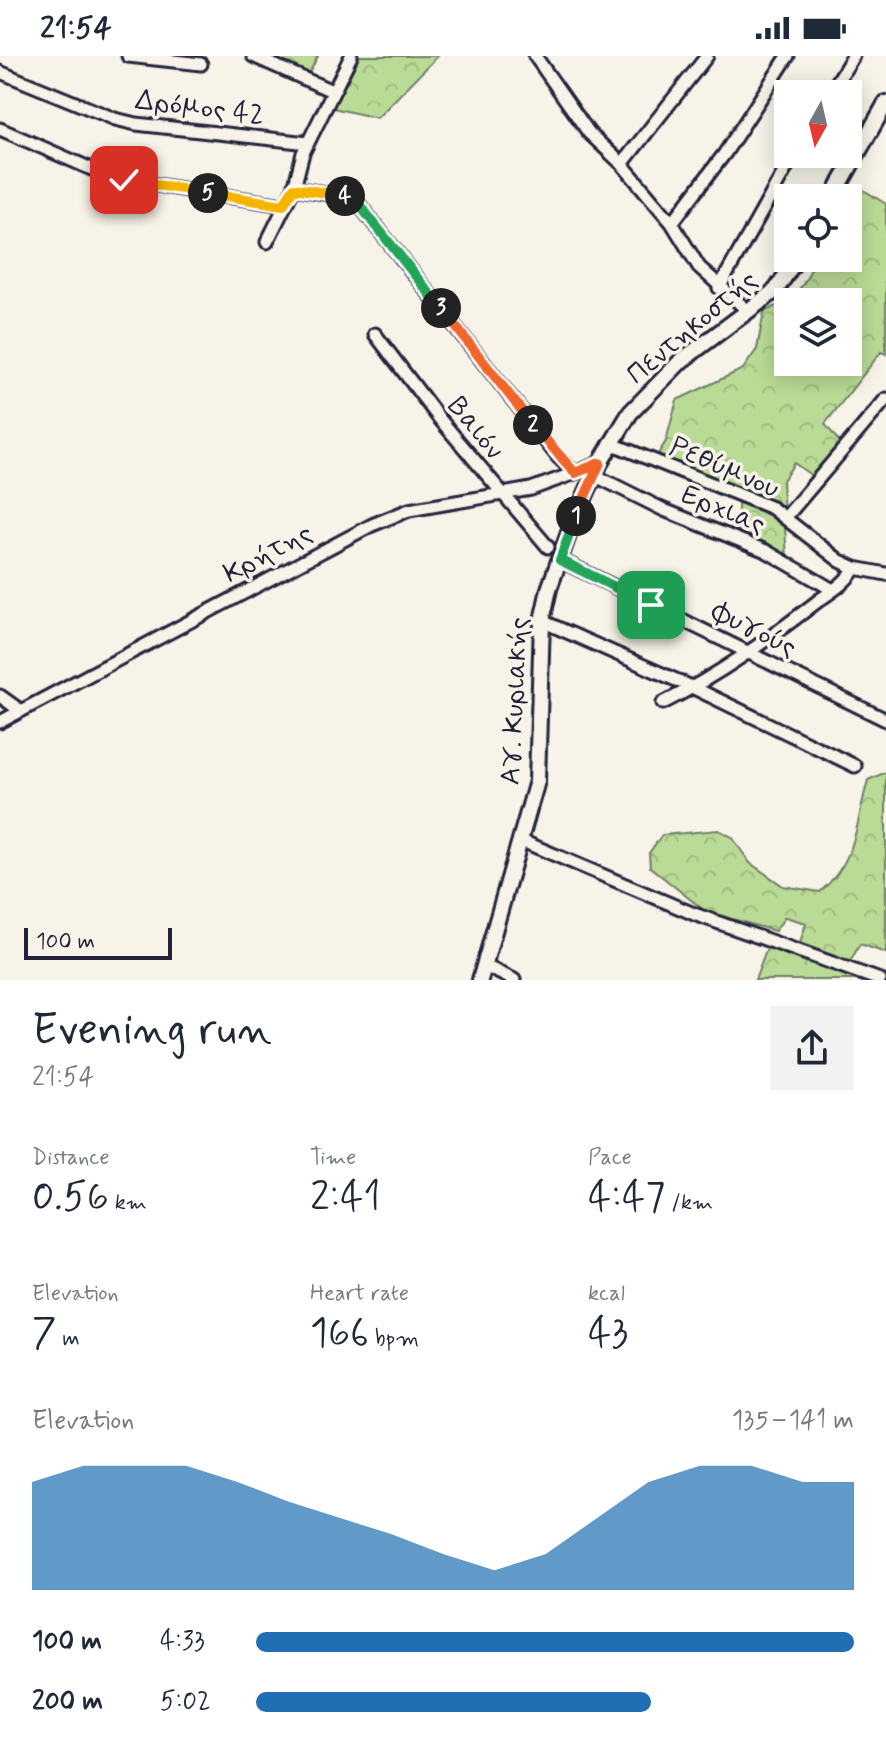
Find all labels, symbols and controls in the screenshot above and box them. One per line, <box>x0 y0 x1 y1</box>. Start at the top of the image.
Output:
text: 21:54 <box>40 9 112 48</box>
north arrow <box>774 80 862 168</box>
map controls <box>774 80 862 376</box>
street label: Δρόμος 42 <box>133 82 266 135</box>
pin <box>90 146 158 214</box>
icon: check <box>102 158 146 202</box>
pin: 5 <box>188 173 228 213</box>
pin: 4 <box>325 176 365 216</box>
text: 5 <box>201 179 215 207</box>
text: 4 <box>339 182 351 210</box>
button: locate <box>774 184 862 272</box>
street label: Πεντηκοστής <box>619 262 766 394</box>
pin: 3 <box>421 288 461 328</box>
button: layers <box>774 288 862 376</box>
text: 3 <box>436 294 446 322</box>
street label: Βαιόν <box>438 390 512 468</box>
pin: 2 <box>513 405 553 445</box>
text: 2 <box>528 411 538 439</box>
street label: Ρεθύμνου <box>664 429 784 508</box>
street label: Ερχιας <box>676 477 771 544</box>
pin: 1 <box>556 496 596 536</box>
text: 1 <box>571 502 581 530</box>
street label: Κρήτης <box>217 515 319 593</box>
pin <box>617 571 685 639</box>
icon: arrive <box>629 583 673 627</box>
street label: Φυγούς <box>704 593 803 667</box>
street label: Αγ. Κυριακής <box>493 616 538 786</box>
scale bar <box>24 924 172 960</box>
text: 100 m <box>36 928 95 956</box>
text: Evening run <box>32 1002 272 1060</box>
button: share <box>770 1006 854 1090</box>
text: 21:54 <box>32 1061 94 1095</box>
text: Distance <box>32 1144 109 1172</box>
text: Time <box>310 1144 356 1172</box>
text: Pace <box>588 1144 632 1172</box>
text: 0.56 <box>32 1172 109 1224</box>
text: 2:41 <box>310 1172 381 1224</box>
text: 4:47 <box>588 1172 665 1224</box>
text: km <box>109 1189 147 1217</box>
text: /km <box>665 1189 713 1217</box>
text: Elevation <box>32 1280 119 1308</box>
text: Heart rate <box>310 1280 409 1308</box>
text: kcal <box>588 1280 625 1308</box>
text: 7 <box>32 1308 56 1360</box>
text: 166 <box>310 1308 369 1360</box>
text: 43 <box>588 1308 628 1360</box>
text: m <box>56 1325 80 1353</box>
text: bpm <box>369 1325 419 1353</box>
text: Elevation <box>32 1404 134 1438</box>
text: 135–141 m <box>732 1404 854 1438</box>
text: 100 m <box>32 1625 102 1659</box>
text: 4:33 <box>160 1625 205 1659</box>
text: 200 m <box>32 1685 103 1719</box>
text: 5:02 <box>160 1685 211 1719</box>

